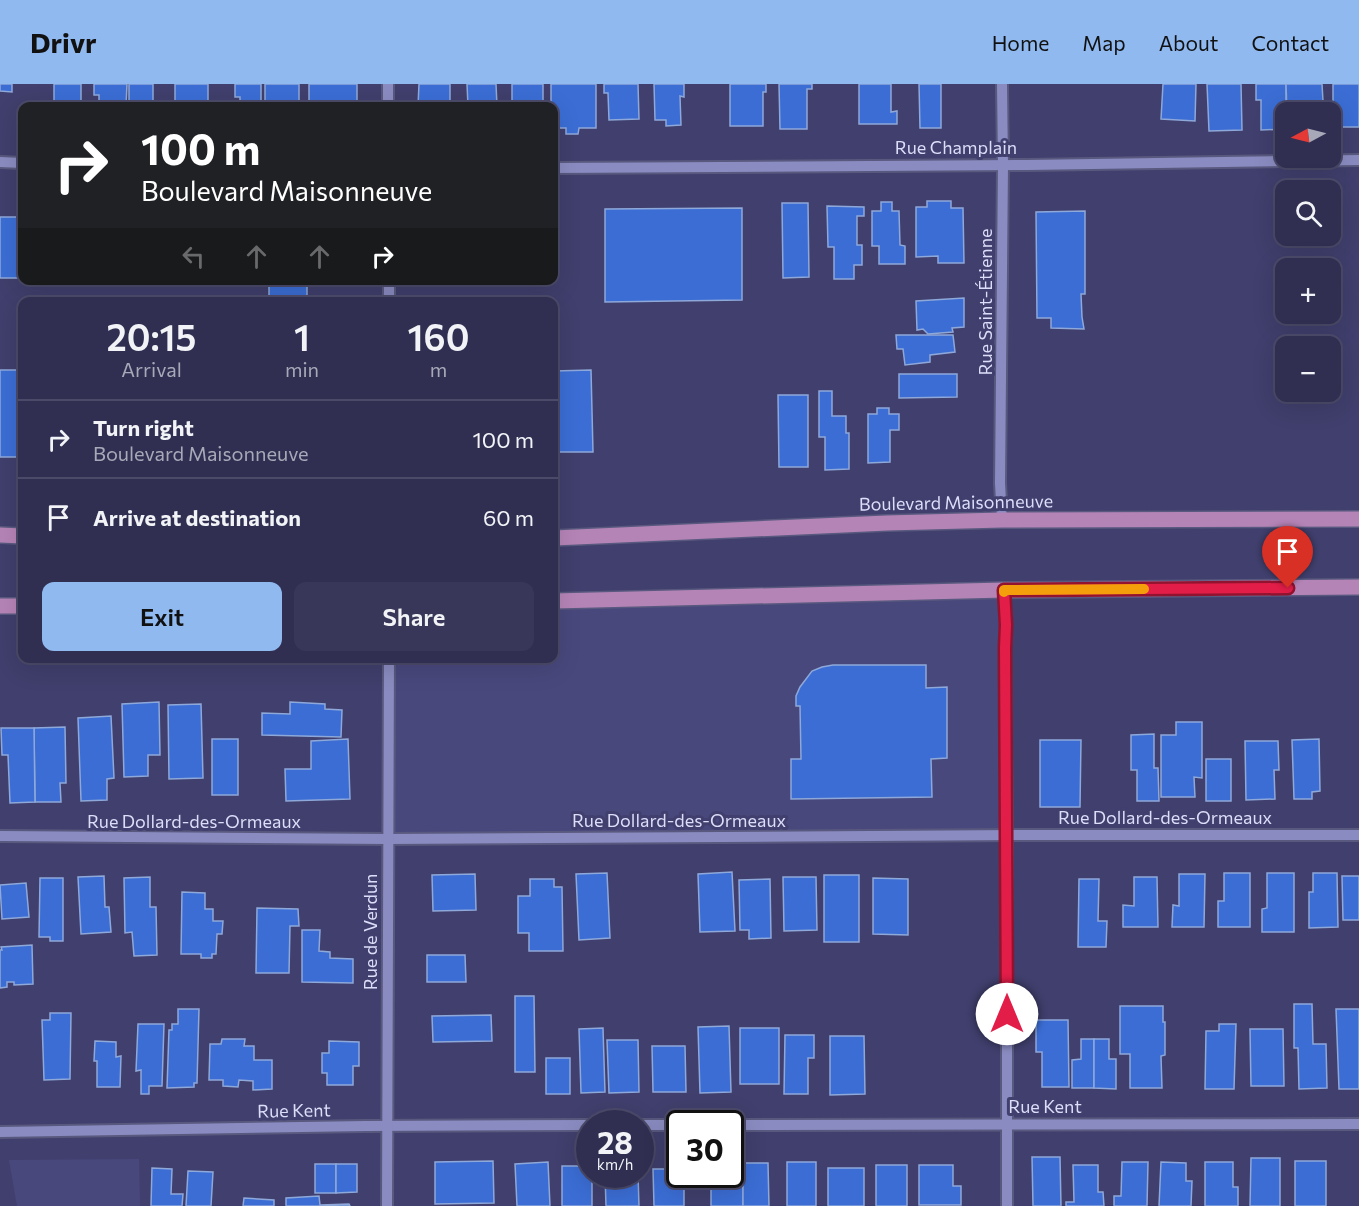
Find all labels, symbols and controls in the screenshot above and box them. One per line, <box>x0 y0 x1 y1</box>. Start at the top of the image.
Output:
text: Drivr <box>30 25 97 59</box>
text: Home <box>992 30 1049 55</box>
text: Map <box>1082 30 1126 55</box>
text: About <box>1159 30 1218 55</box>
text: Contact <box>1251 30 1329 55</box>
north arrow <box>1275 102 1341 168</box>
map controls <box>1275 102 1341 402</box>
text: 100 m <box>141 122 261 174</box>
icon: right <box>42 126 120 204</box>
street label: Rue Champlain <box>895 136 1017 158</box>
text: Boulevard Maisonneuve <box>141 174 432 207</box>
button: search <box>1275 180 1341 246</box>
street label: Rue Saint-Étienne <box>974 229 996 375</box>
icon: left <box>177 240 210 273</box>
icon: ahead <box>240 240 273 273</box>
icon: ahead <box>303 240 336 273</box>
icon: right <box>366 240 399 273</box>
button: + <box>1275 258 1341 324</box>
text: 20:15 <box>107 314 196 358</box>
text: 1 <box>294 314 310 358</box>
text: 160 <box>408 314 469 358</box>
button: − <box>1275 336 1341 402</box>
text: Arrival <box>121 357 182 381</box>
text: min <box>285 357 319 381</box>
text: m <box>430 357 447 381</box>
text: Turn right <box>93 414 194 441</box>
icon: right <box>42 423 75 456</box>
text: 100 m <box>472 426 534 453</box>
text: Boulevard Maisonneuve <box>93 441 309 465</box>
street label: Boulevard Maisonneuve <box>859 489 1053 515</box>
icon: arrive <box>42 501 75 534</box>
text: Arrive at destination <box>93 504 301 531</box>
text: 60 m <box>483 504 534 531</box>
pin <box>1262 526 1313 588</box>
icon: arrive <box>1271 535 1304 568</box>
button: Exit <box>42 582 282 651</box>
button: Share <box>294 582 534 651</box>
street label: Rue Dollard-des-Ormeaux <box>1058 806 1273 828</box>
street label: Rue Dollard-des-Ormeaux <box>572 809 787 831</box>
street label: Rue Dollard-des-Ormeaux <box>87 810 302 832</box>
street label: Rue de Verdun <box>359 874 381 990</box>
position arrow <box>975 982 1039 1046</box>
street label: Rue Kent <box>1008 1095 1082 1117</box>
street label: Rue Kent <box>257 1098 331 1122</box>
speed limit sign: 30 <box>666 1110 744 1188</box>
text: 28 <box>597 1123 633 1160</box>
text: km/h <box>597 1155 633 1173</box>

